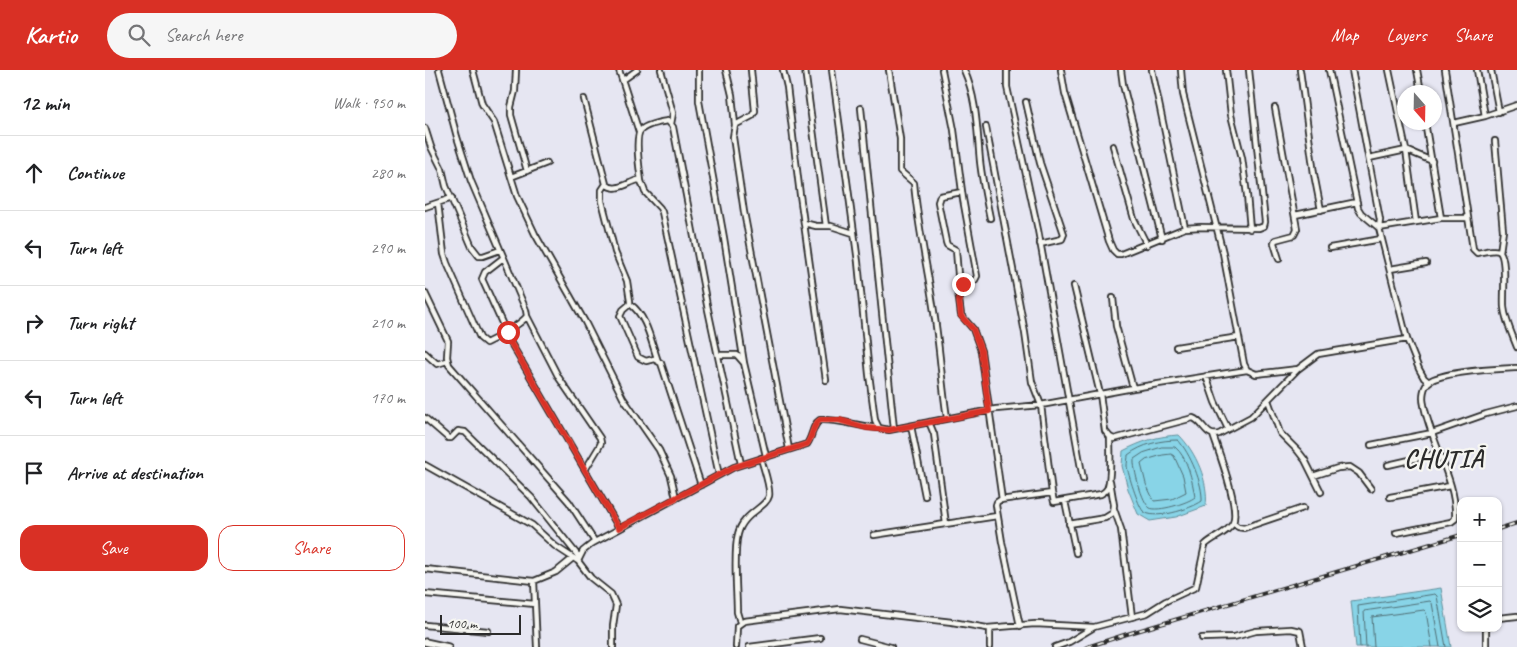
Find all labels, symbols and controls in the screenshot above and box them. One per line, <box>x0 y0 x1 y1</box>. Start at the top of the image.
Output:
search box <box>107 13 457 58</box>
text: Kartio <box>25 20 77 50</box>
icon: search <box>125 21 153 49</box>
text: Search here <box>165 23 242 47</box>
text: Map <box>1331 24 1359 46</box>
text: Layers <box>1387 24 1426 46</box>
text: Share <box>1454 24 1492 46</box>
north arrow <box>1397 85 1442 130</box>
text: 12 min <box>20 90 70 116</box>
text: Walk · 950 m <box>333 93 405 113</box>
icon: ahead <box>20 159 48 187</box>
text: Continue <box>67 161 124 185</box>
text: 280 m <box>371 163 405 183</box>
icon: left <box>20 234 48 262</box>
text: Turn left <box>67 236 122 260</box>
text: 290 m <box>371 238 405 258</box>
route end <box>952 273 975 296</box>
icon: right <box>20 309 48 337</box>
text: Turn right <box>67 311 134 335</box>
text: 210 m <box>371 313 405 333</box>
route start <box>497 321 520 344</box>
icon: left <box>20 384 48 412</box>
text: Turn left <box>67 386 122 410</box>
text: 170 m <box>371 388 405 408</box>
district label: CHUTIĀ <box>1404 443 1487 475</box>
icon: arrive <box>20 459 48 487</box>
text: Arrive at destination <box>67 461 203 485</box>
map controls <box>1457 497 1502 632</box>
button: + <box>1457 497 1502 542</box>
button: Save <box>20 525 208 571</box>
button: Share <box>218 525 405 571</box>
button: − <box>1457 542 1502 587</box>
button: layers <box>1457 587 1502 632</box>
scale bar <box>440 612 521 635</box>
text: 100 m <box>447 615 477 632</box>

